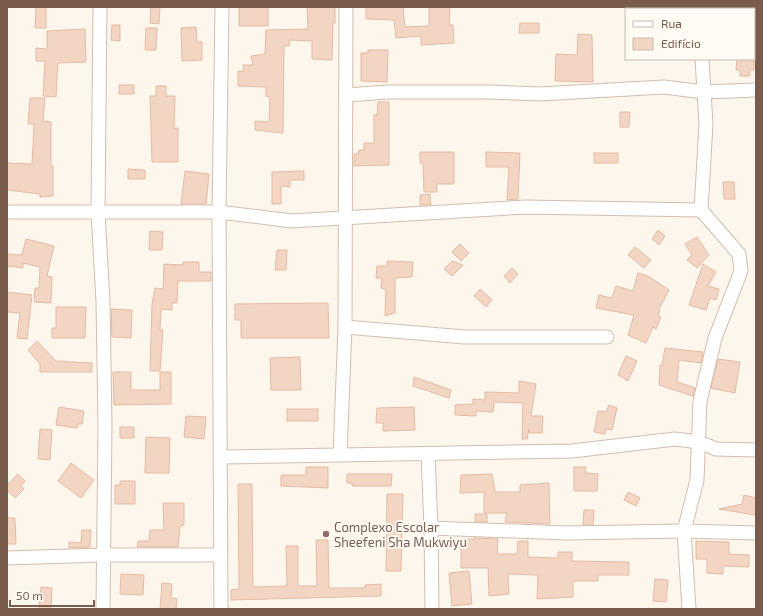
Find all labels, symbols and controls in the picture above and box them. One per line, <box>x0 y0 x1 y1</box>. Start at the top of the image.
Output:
legend <box>625 8 755 60</box>
text: Rua <box>661 16 682 30</box>
text: Edifício <box>661 36 701 50</box>
place label: Complexo Escolar Sheefeni Sha Mukwiyu <box>334 519 467 550</box>
marker: Complexo Escolar Sheefeni Sha Mukwiyu <box>321 529 331 539</box>
scale bar <box>10 582 94 608</box>
text: 50 m <box>16 588 43 602</box>

